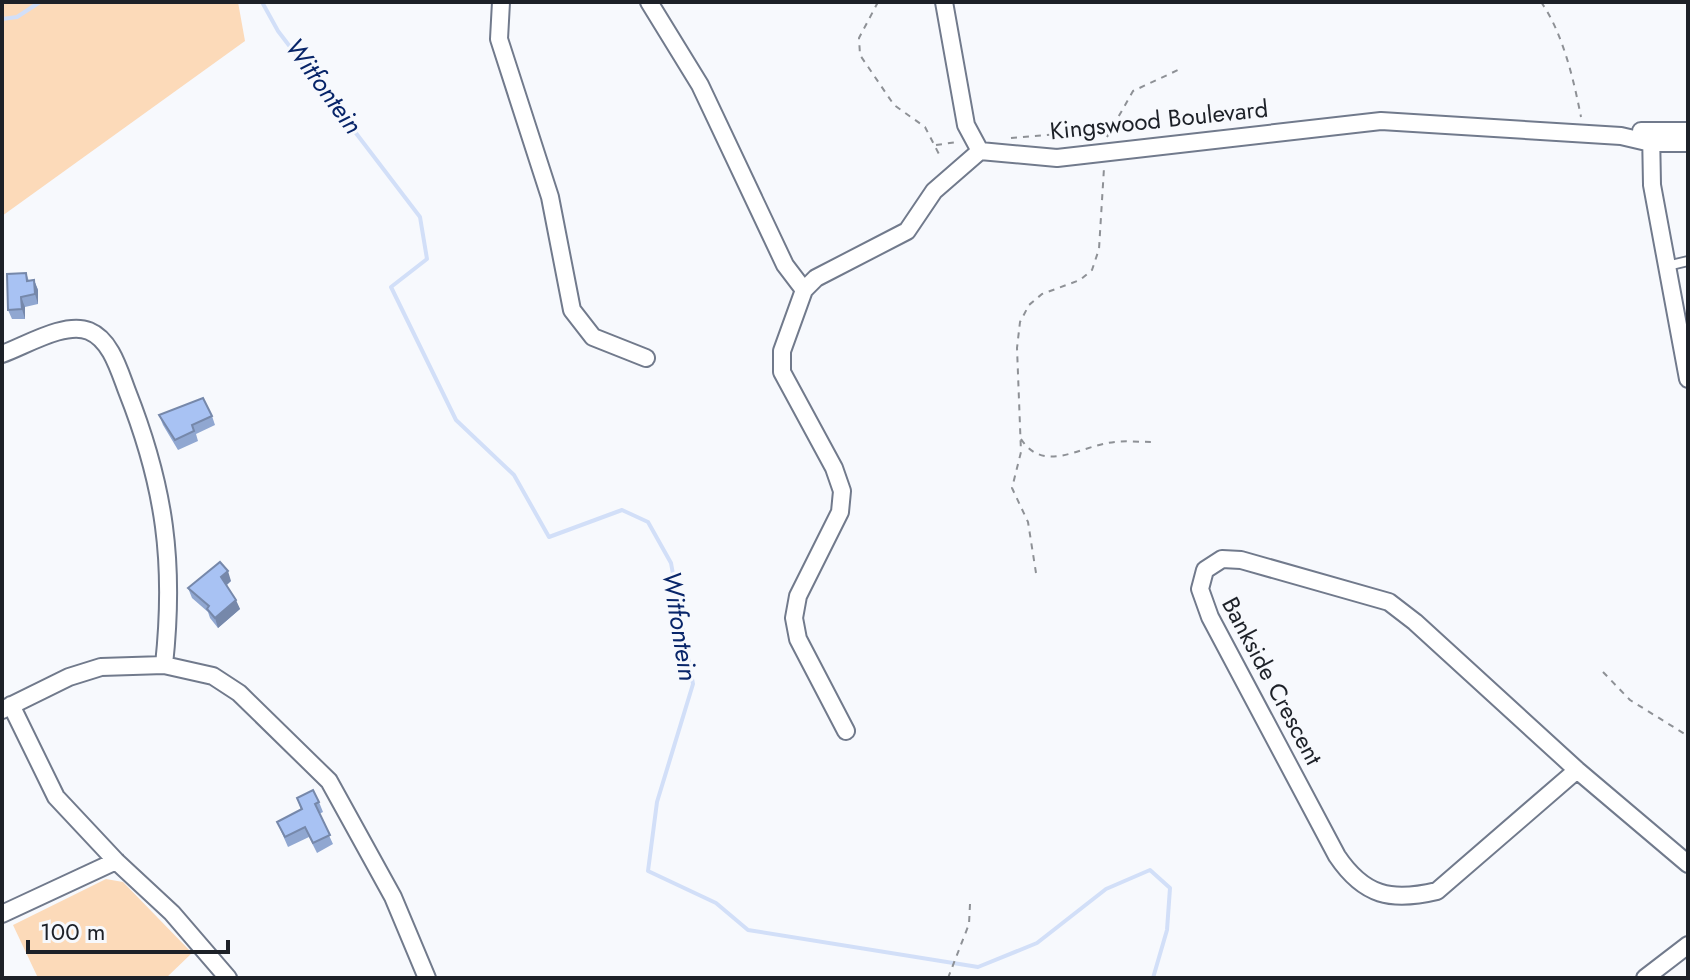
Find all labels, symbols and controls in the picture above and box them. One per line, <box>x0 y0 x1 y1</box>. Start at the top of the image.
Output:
water label: Witfontein <box>276 30 372 142</box>
street label: Kingswood Boulevard <box>1048 91 1270 148</box>
water label: Witfontein <box>653 568 707 684</box>
street label: Bankside Crescent <box>1213 591 1332 771</box>
scale bar <box>28 904 228 954</box>
text: 100 m <box>40 914 106 949</box>

